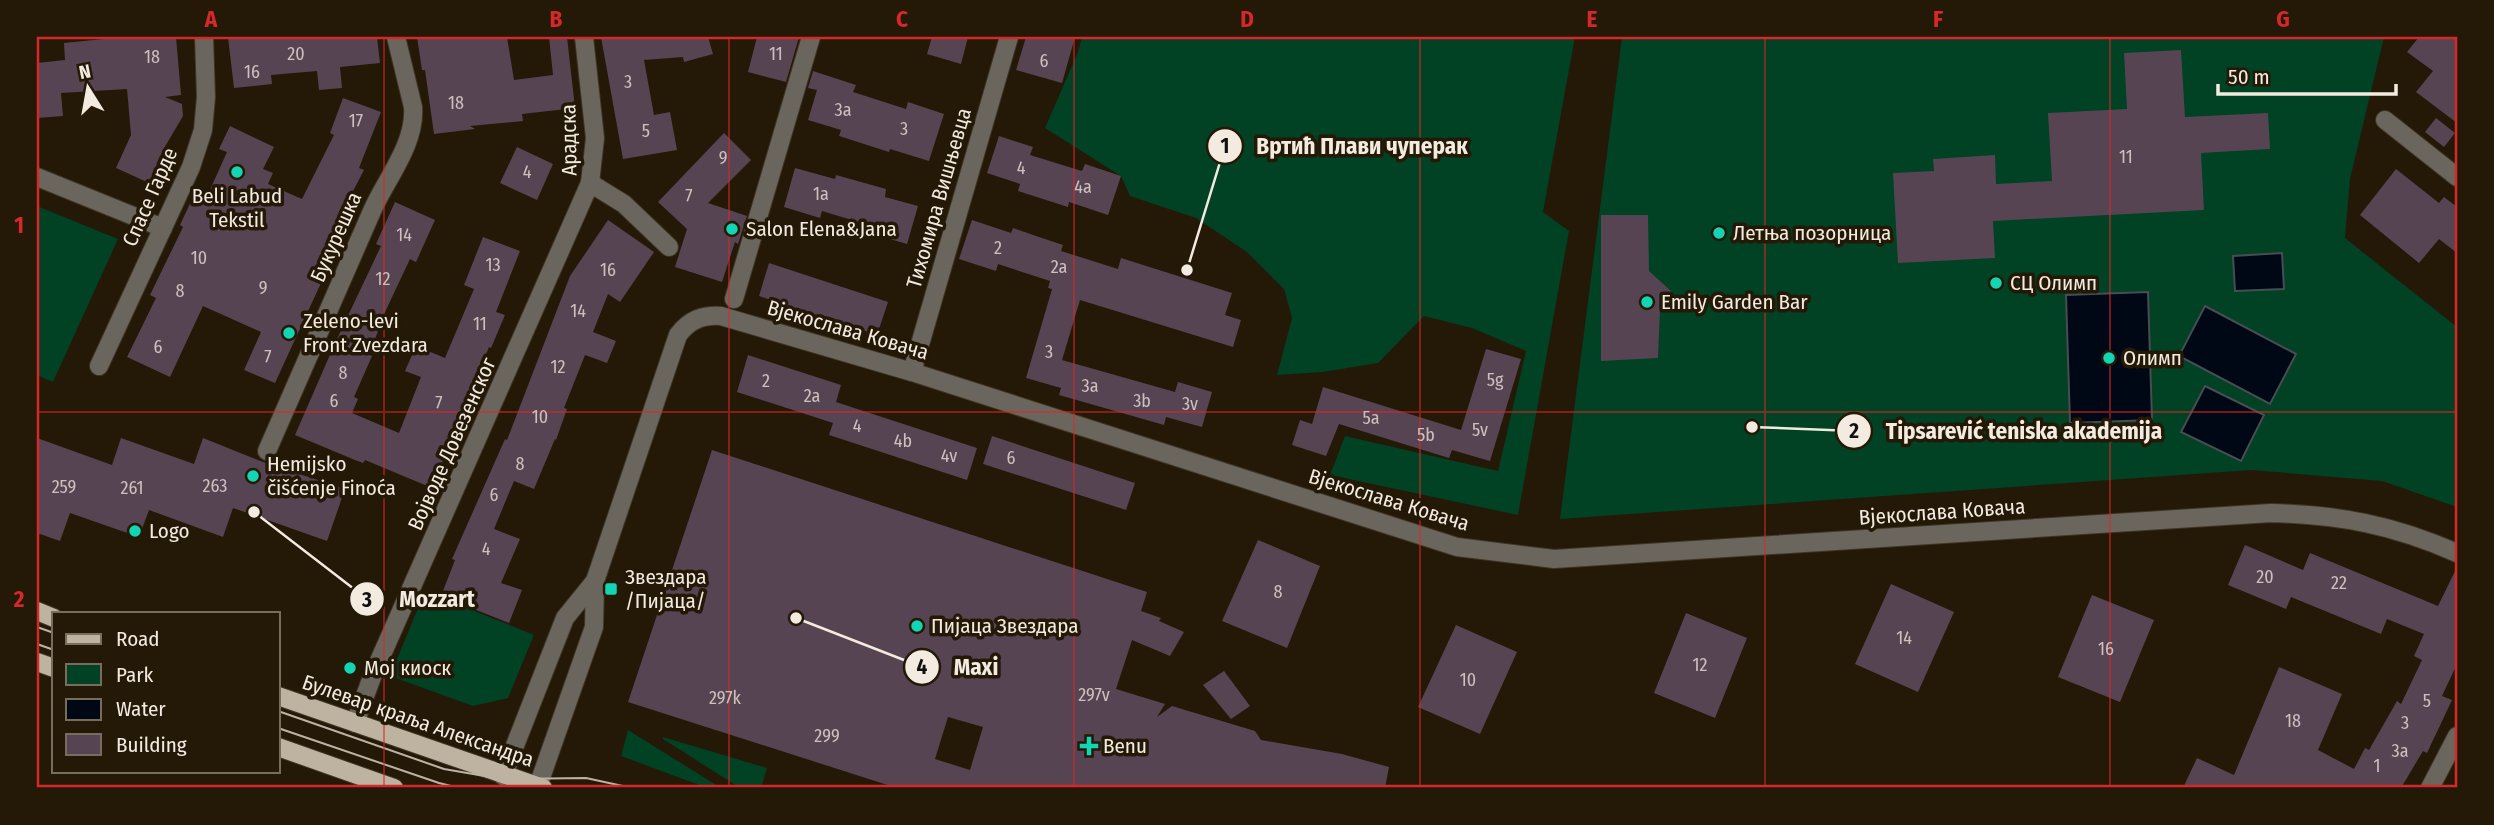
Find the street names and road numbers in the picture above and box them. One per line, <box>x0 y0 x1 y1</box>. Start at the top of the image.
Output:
street label: Арадска <box>555 104 583 176</box>
street label: Тихомира Вишњевца <box>901 105 977 291</box>
street label: Спасе Гарде <box>117 144 183 250</box>
street label: Букурешка <box>305 188 367 286</box>
street label: Вјекослава Ковача <box>764 295 932 365</box>
street label: Војводе Довезенског <box>402 353 502 535</box>
street label: Вјекослава Ковача <box>1305 463 1473 537</box>
street label: Вјекослава Ковача <box>1858 493 2026 531</box>
street label: Булевар краља Александра <box>299 669 537 773</box>

